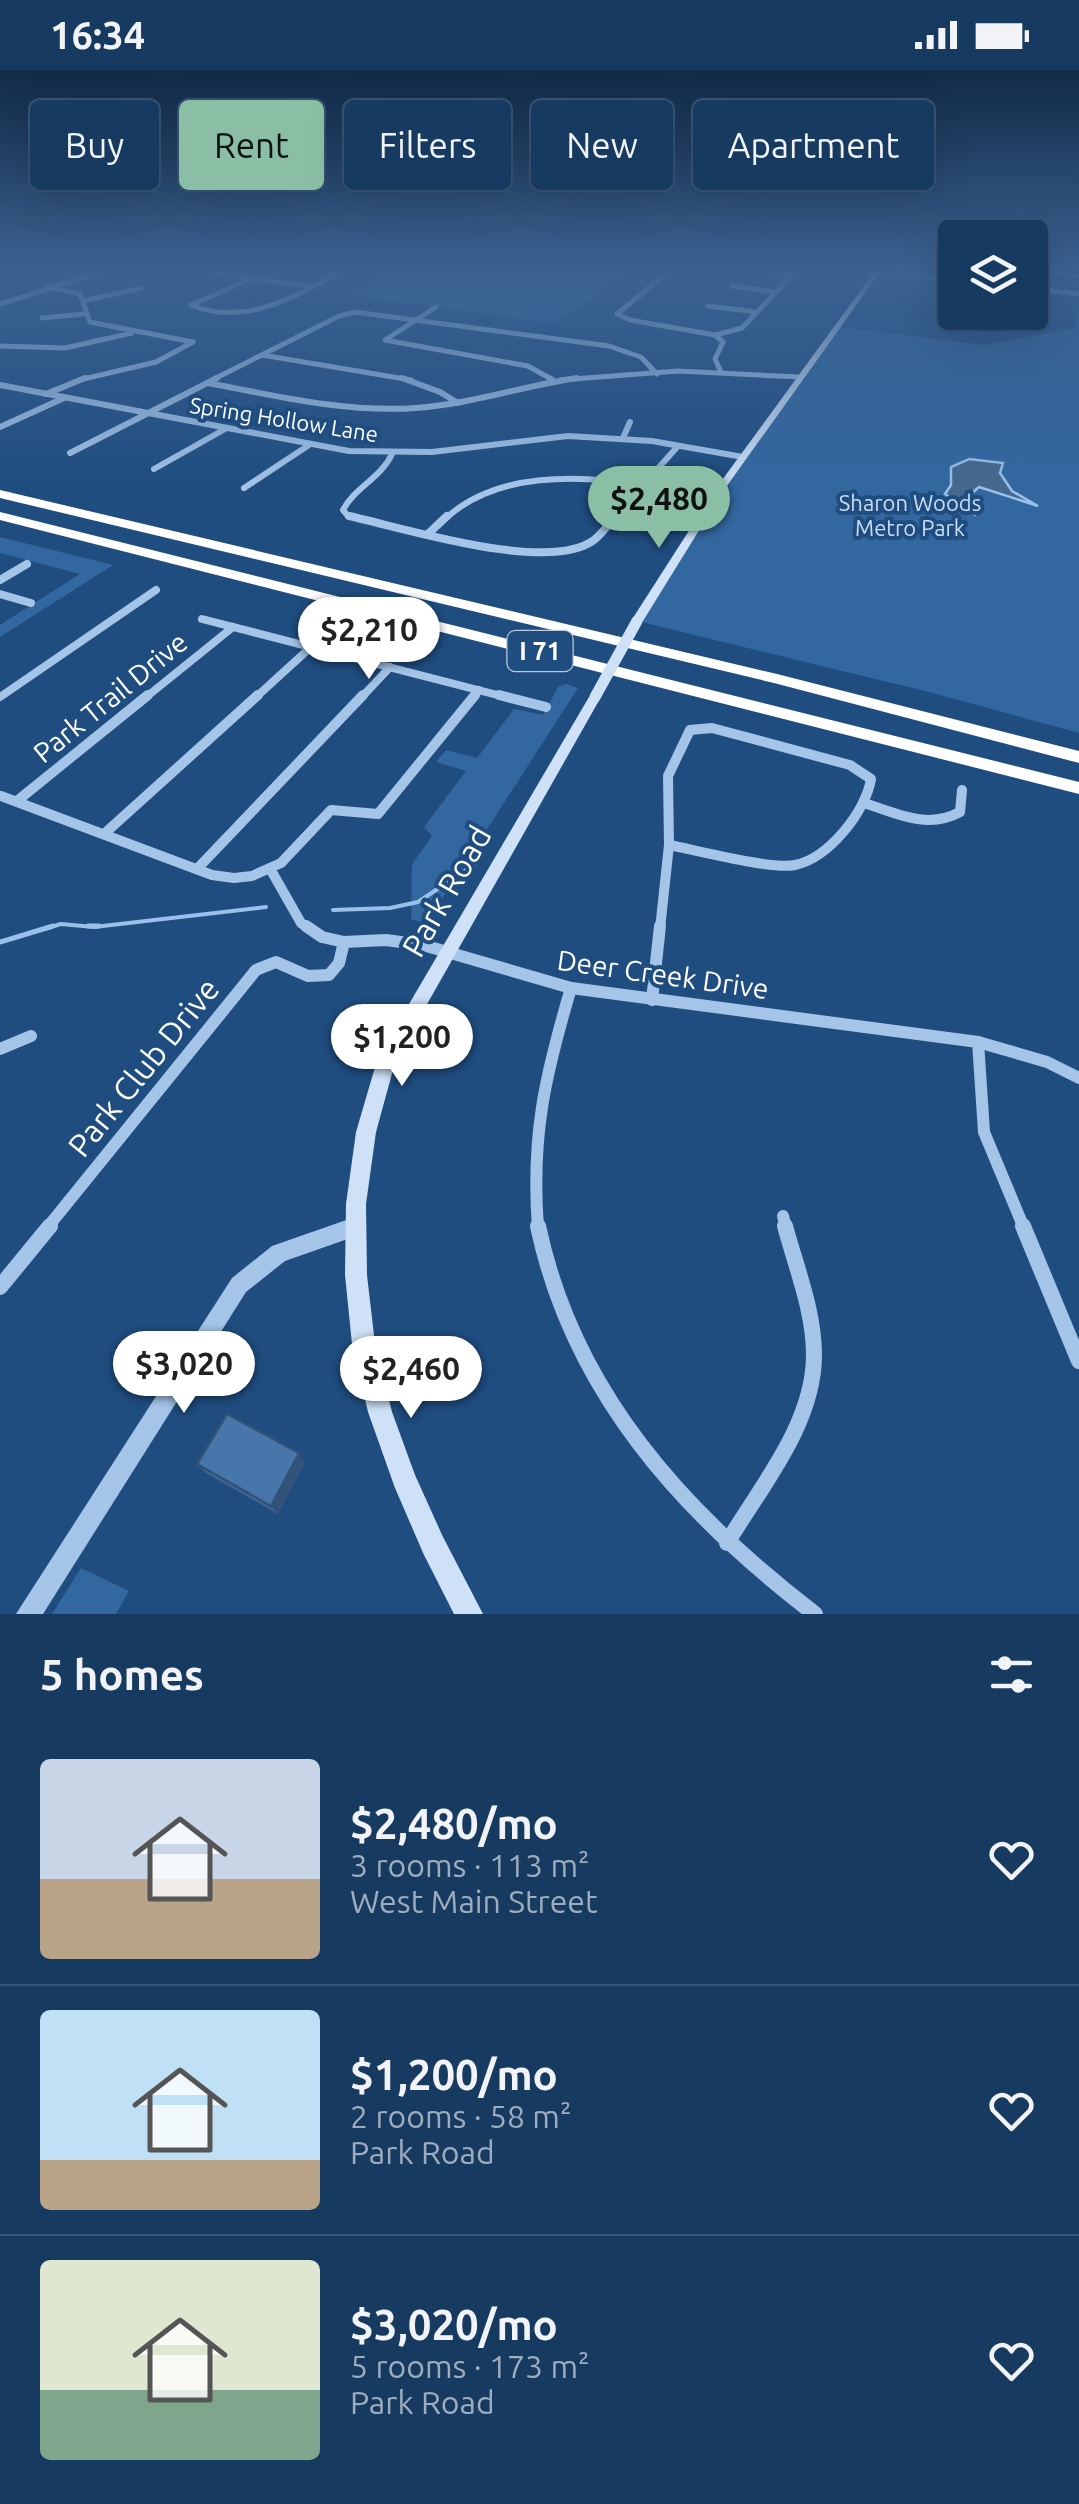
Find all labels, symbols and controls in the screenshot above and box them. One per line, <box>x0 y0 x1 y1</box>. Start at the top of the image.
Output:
text: 16:34 <box>50 14 145 56</box>
chip: Buy <box>30 100 159 190</box>
chip: Rent <box>179 100 324 190</box>
chip: Filters <box>344 100 511 190</box>
chip: New <box>531 100 673 190</box>
chip: Apartment <box>693 100 934 190</box>
map controls <box>938 220 1048 330</box>
button: layers <box>938 220 1048 330</box>
street label: Spring Hollow Lane <box>188 392 380 446</box>
pin: $2,480 <box>578 466 740 551</box>
text: $2,480 <box>610 480 708 516</box>
park label: Sharon Woods Metro Park <box>839 490 981 540</box>
pin: $2,210 <box>288 597 450 682</box>
text: $2,210 <box>320 611 418 647</box>
street label: Park Trail Drive <box>27 626 193 768</box>
road number: I 71 <box>508 631 572 671</box>
street label: Park Road <box>394 819 498 963</box>
street label: Deer Creek Drive <box>555 944 771 1004</box>
street label: Park Club Drive <box>60 971 226 1163</box>
pin: $1,200 <box>321 1004 483 1089</box>
text: $1,200 <box>353 1018 451 1054</box>
pin: $3,020 <box>103 1331 265 1416</box>
pin: $2,460 <box>330 1336 492 1421</box>
text: $3,020 <box>135 1345 233 1381</box>
text: $2,460 <box>362 1350 460 1386</box>
icon: filters <box>984 1647 1039 1702</box>
text: 5 homes <box>40 1651 204 1698</box>
icon: home <box>120 1799 240 1919</box>
text: $2,480/mo <box>350 1800 558 1847</box>
icon: heart <box>984 1832 1039 1887</box>
text: 3 rooms · 113 m² <box>350 1847 590 1883</box>
text: West Main Street <box>350 1883 598 1919</box>
icon: home <box>120 2050 240 2170</box>
text: $1,200/mo <box>350 2051 558 2098</box>
icon: heart <box>984 2083 1039 2138</box>
text: 2 rooms · 58 m² <box>350 2098 571 2134</box>
text: Park Road <box>350 2134 495 2170</box>
icon: home <box>120 2300 240 2420</box>
text: $3,020/mo <box>350 2301 558 2348</box>
icon: heart <box>984 2333 1039 2388</box>
text: 5 rooms · 173 m² <box>350 2348 590 2384</box>
text: Park Road <box>350 2384 495 2420</box>

